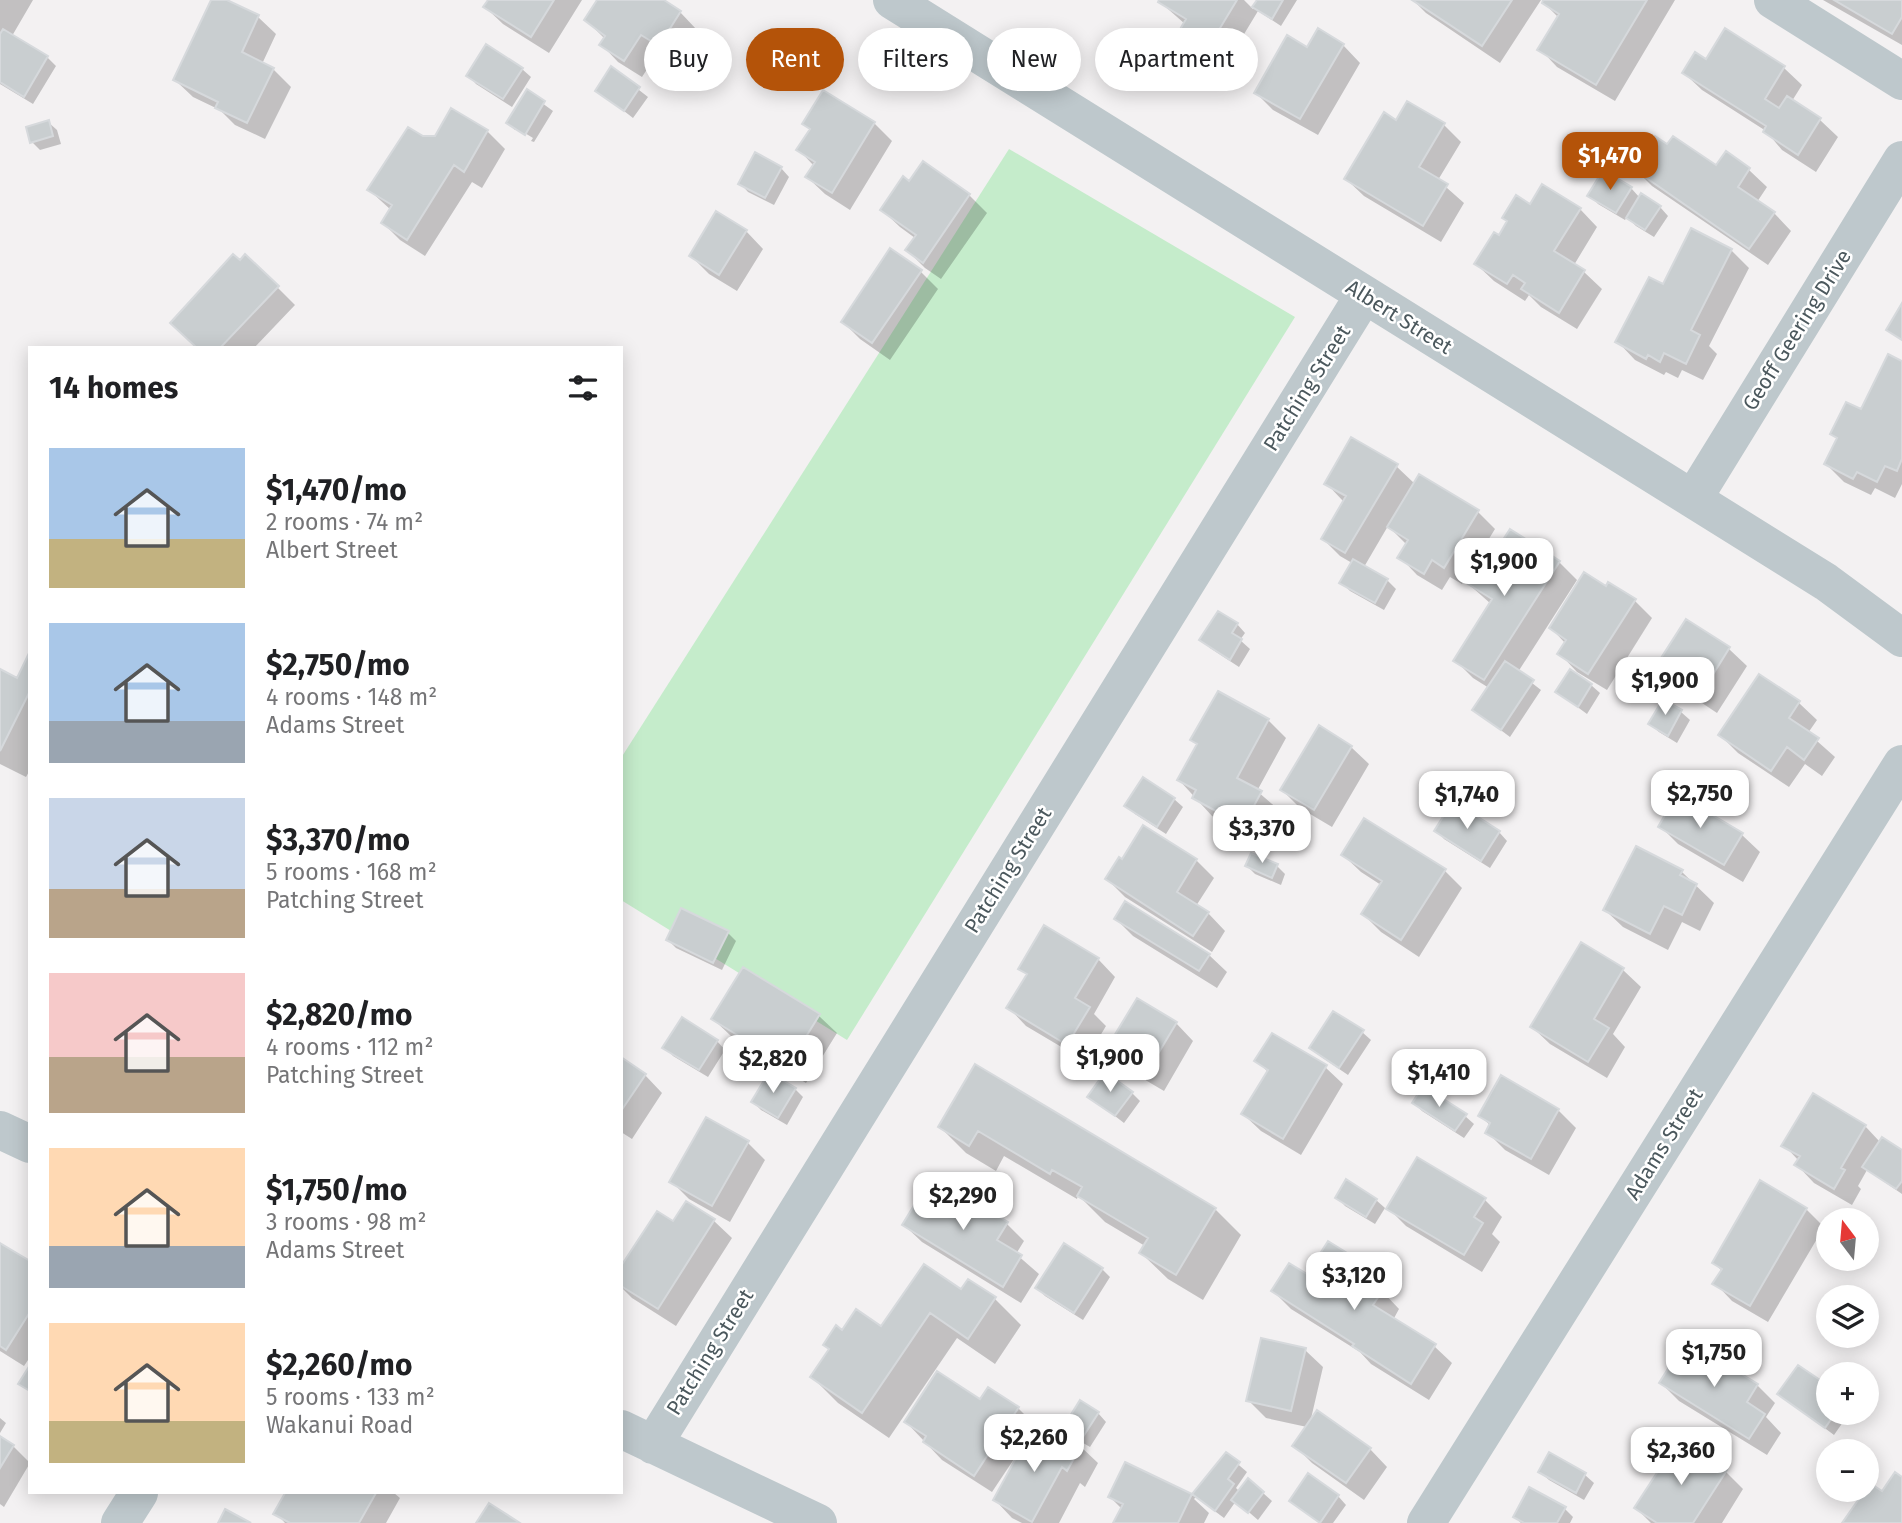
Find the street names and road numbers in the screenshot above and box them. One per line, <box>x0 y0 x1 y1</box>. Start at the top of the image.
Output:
street label: Geoff Geering Drive <box>1737 245 1857 415</box>
street label: Albert Street <box>1341 274 1457 360</box>
street label: Patching Street <box>1258 320 1356 456</box>
street label: Patching Street <box>959 802 1057 938</box>
street label: Adams Street <box>1619 1083 1709 1204</box>
street label: Patching Street <box>661 1284 759 1420</box>

